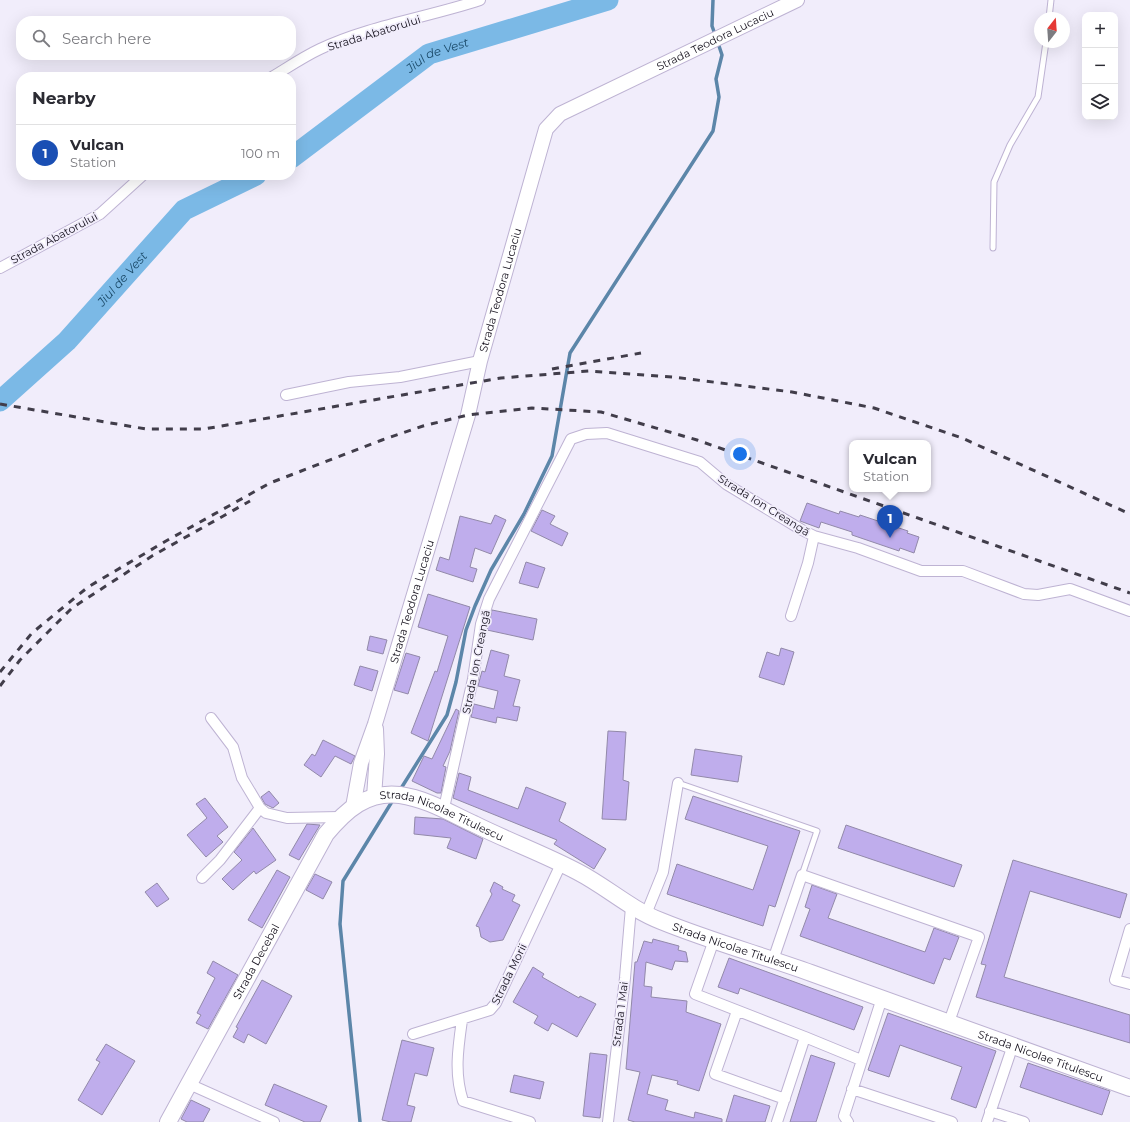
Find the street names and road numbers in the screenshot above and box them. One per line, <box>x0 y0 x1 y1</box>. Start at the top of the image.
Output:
street label: Strada Teodora Lucaciu <box>654 5 776 74</box>
street label: Strada Abatorului <box>326 12 422 54</box>
street label: Strada Abatorului <box>8 209 100 267</box>
street label: Strada Teodora Lucaciu <box>476 226 525 354</box>
street label: Strada Ion Creangă <box>716 471 812 539</box>
street label: Strada Teodora Lucaciu <box>387 538 437 665</box>
street label: Strada Ion Creangă <box>459 609 493 715</box>
street label: Strada Nicolae Titulescu <box>379 787 506 844</box>
street label: Strada Nicolae Titulescu <box>670 919 800 975</box>
street label: Strada Decebal <box>230 921 282 1002</box>
street label: Strada Morii <box>488 941 530 1007</box>
street label: Strada 1 Mai <box>609 981 631 1047</box>
street label: Strada Nicolae Titulescu <box>976 1027 1105 1085</box>

